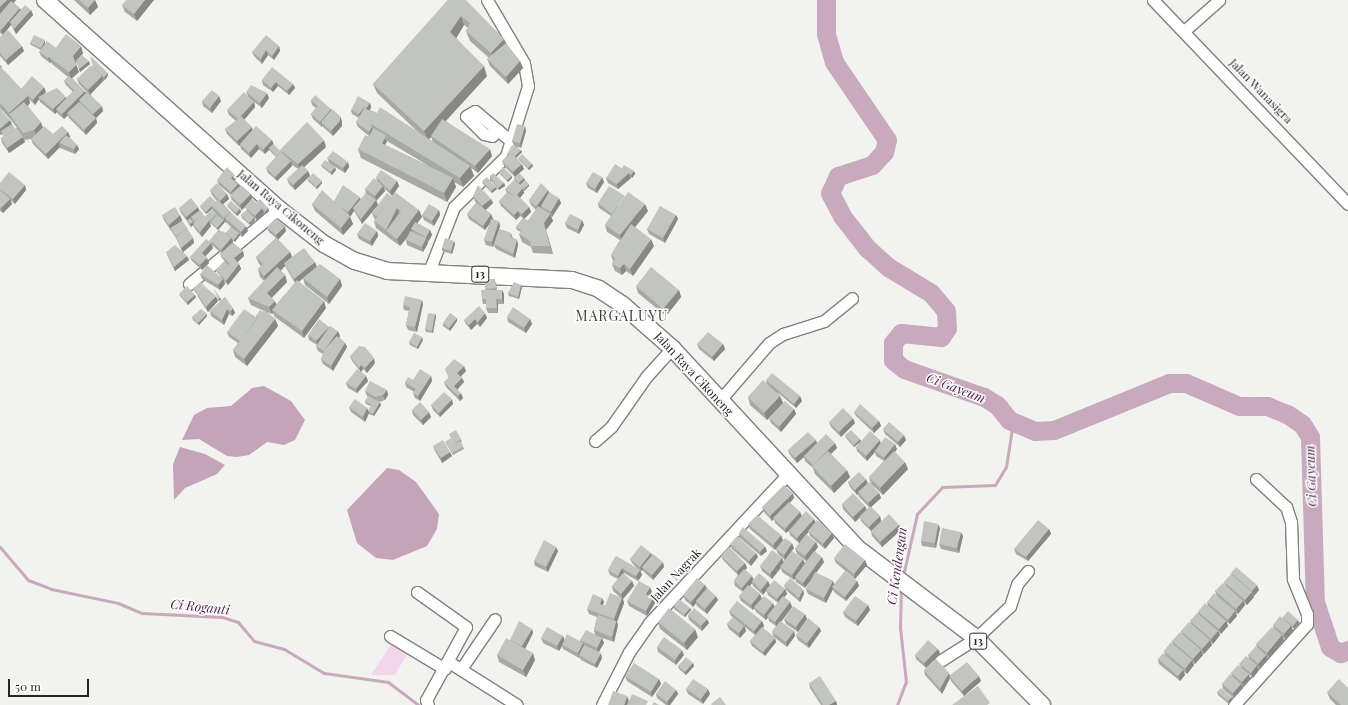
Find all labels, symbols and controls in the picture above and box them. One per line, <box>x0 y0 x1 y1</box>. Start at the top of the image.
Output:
street label: Jalan Wanasigra <box>1226 55 1296 127</box>
street label: Jalan Raya Cikoneng <box>235 166 327 248</box>
road number: 13 <box>471 265 489 283</box>
district label: MARGALUYU <box>576 308 668 324</box>
street label: Jalan Raya Cikoneng <box>652 329 736 419</box>
water label: Ci Gayeum <box>924 370 988 406</box>
water label: Ci Gayeum <box>1302 445 1320 507</box>
water label: Ci Kendengan <box>884 526 910 606</box>
street label: Jalan Nagrak <box>648 545 704 605</box>
water label: Ci Roganti <box>170 596 230 618</box>
road number: 13 <box>969 632 987 650</box>
scale bar <box>10 671 91 697</box>
text: 50 m <box>15 678 41 694</box>

